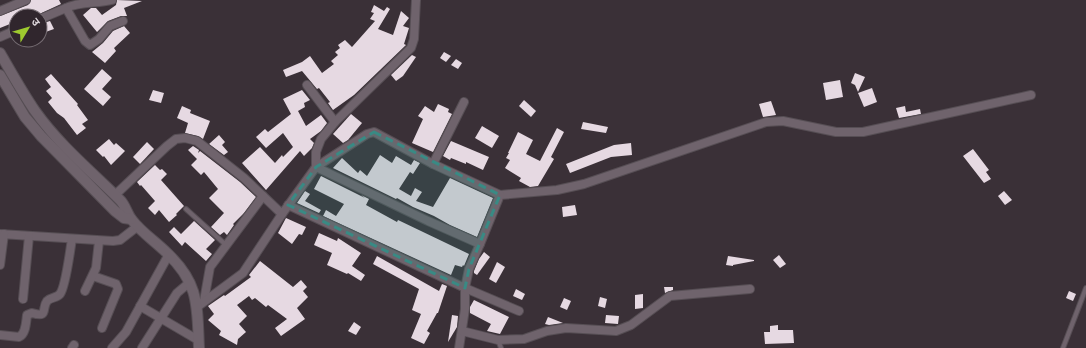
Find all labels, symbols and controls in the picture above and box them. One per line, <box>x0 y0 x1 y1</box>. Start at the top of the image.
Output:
north arrow <box>8 8 48 48</box>
text: उ <box>28 16 43 29</box>

